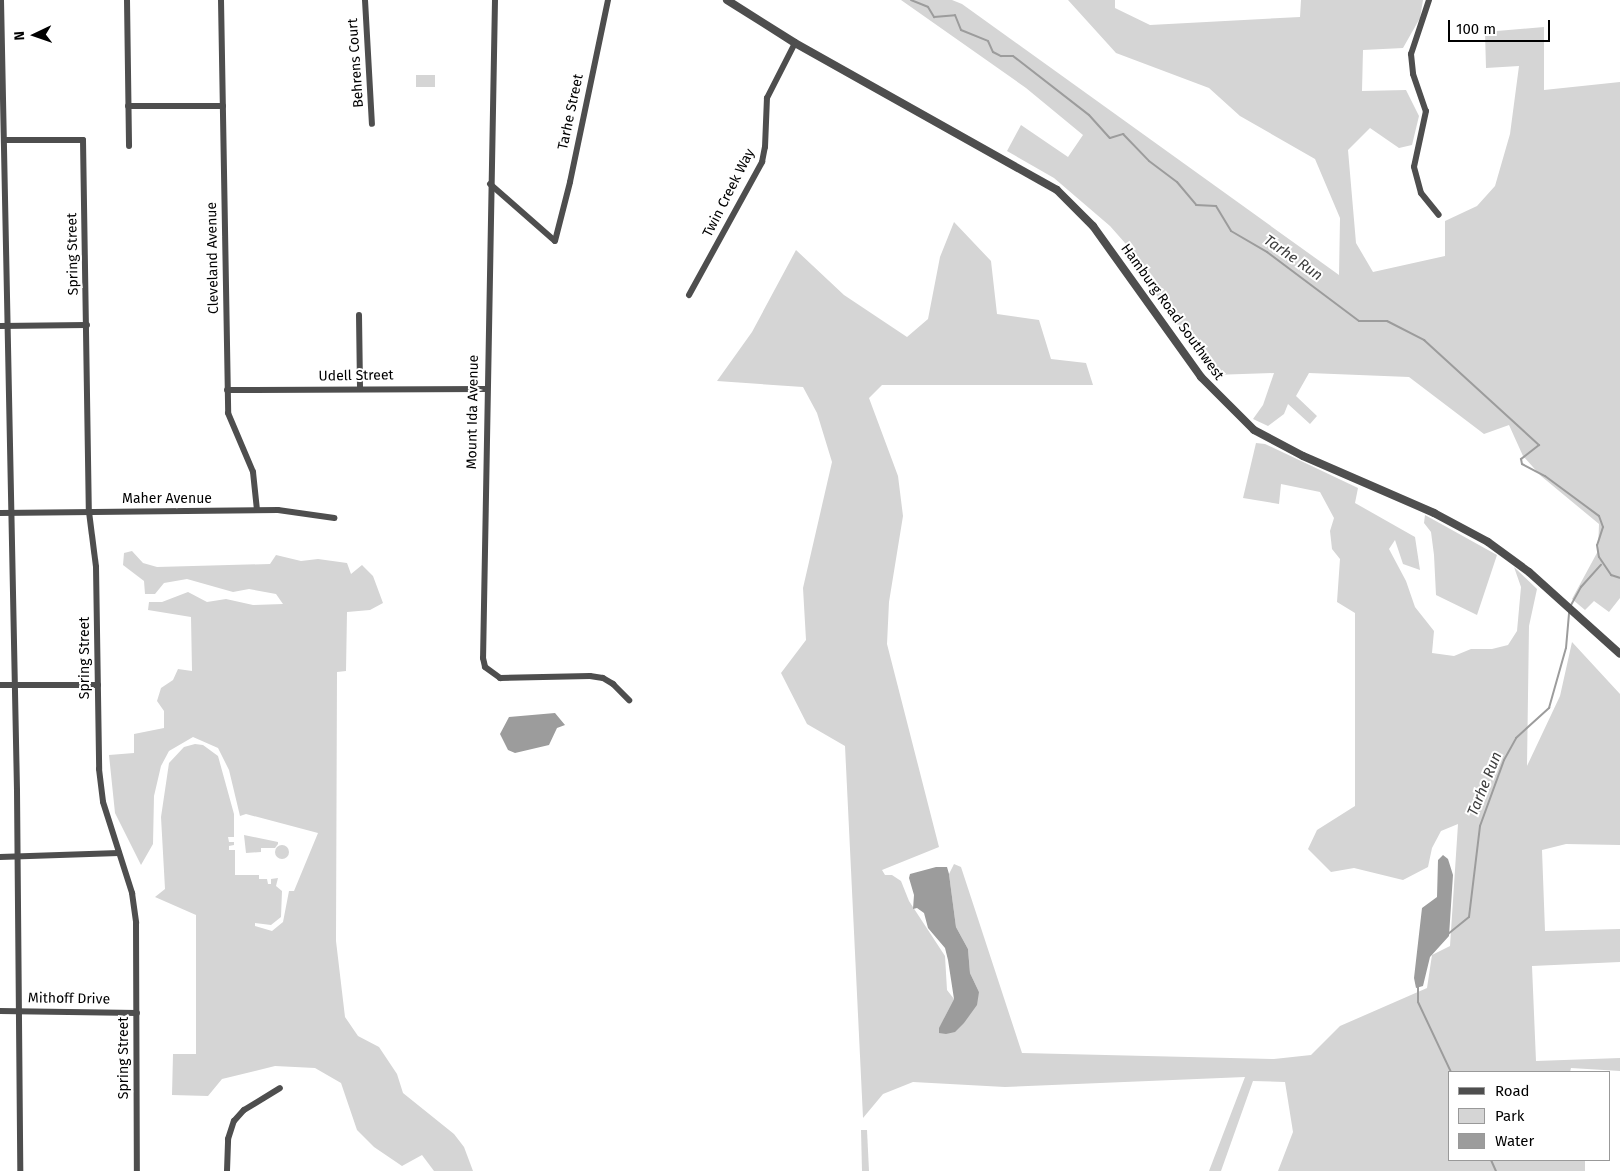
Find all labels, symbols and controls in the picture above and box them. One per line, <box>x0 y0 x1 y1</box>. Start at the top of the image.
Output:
north arrow <box>10 10 60 60</box>
scale bar <box>1450 10 1552 42</box>
street label: Behrens Court <box>344 18 368 108</box>
text: 100 m <box>1456 20 1496 38</box>
text: N <box>11 31 28 41</box>
street label: Tarhe Street <box>555 73 587 151</box>
street label: Twin Creek Way <box>700 146 758 240</box>
street label: Cleveland Avenue <box>204 202 222 314</box>
street label: Spring Street <box>64 213 82 295</box>
water label: Tarhe Run <box>1260 231 1326 285</box>
street label: Hamburg Road Southwest <box>1117 241 1227 383</box>
street label: Mount Ida Avenue <box>464 355 482 469</box>
street label: Udell Street <box>318 367 394 385</box>
street label: Maher Avenue <box>122 491 212 507</box>
street label: Spring Street <box>77 617 93 699</box>
water label: Tarhe Run <box>1464 749 1506 819</box>
street label: Mithoff Drive <box>28 990 110 1008</box>
street label: Spring Street <box>116 1017 132 1099</box>
legend <box>1448 1071 1610 1161</box>
text: Road <box>1495 1082 1530 1100</box>
text: Park <box>1495 1107 1525 1125</box>
text: Water <box>1495 1132 1534 1150</box>

